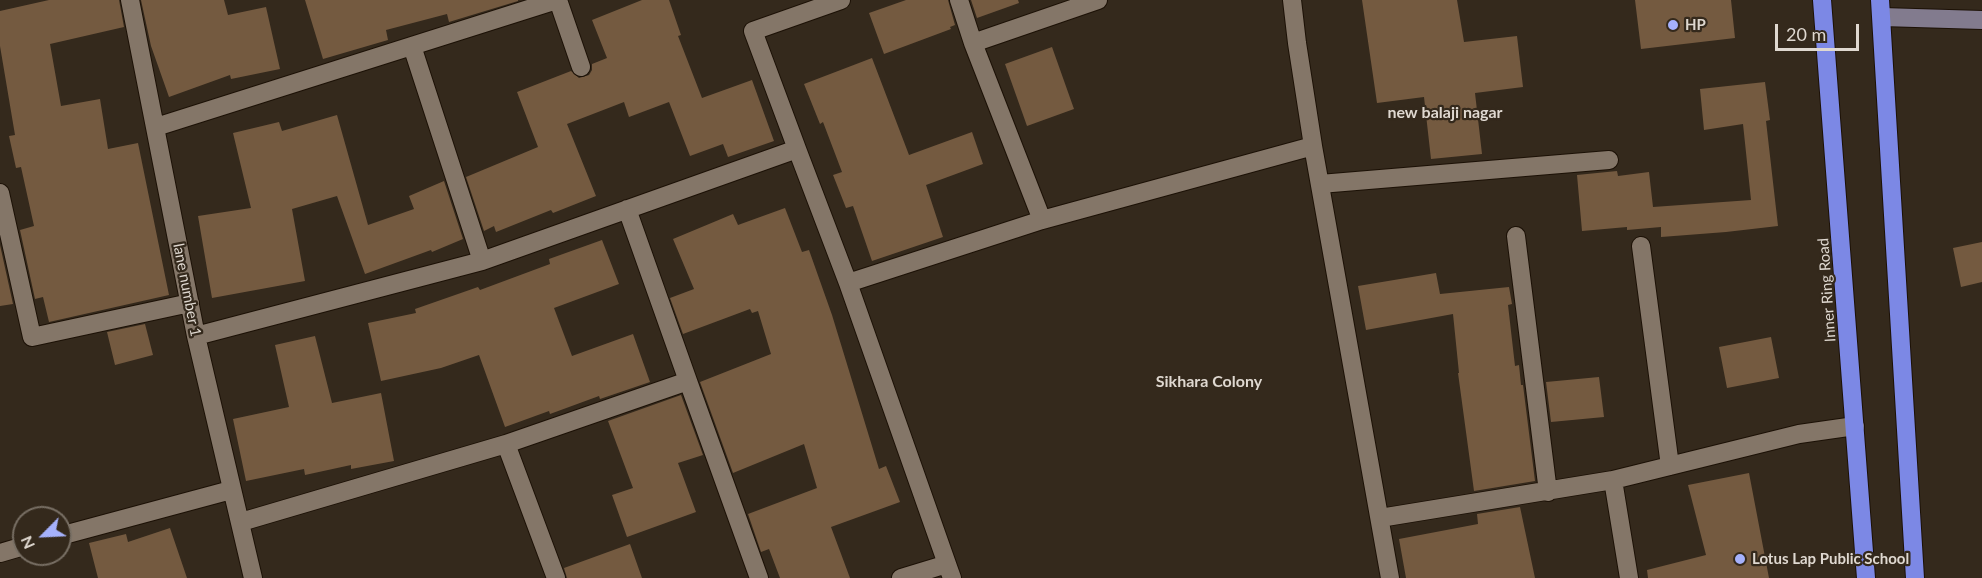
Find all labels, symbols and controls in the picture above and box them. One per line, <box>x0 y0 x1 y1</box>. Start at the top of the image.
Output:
scale bar <box>1778 12 1862 50</box>
place label: HP <box>1685 16 1706 34</box>
marker: HP <box>1666 18 1680 32</box>
text: 20 m <box>1786 23 1826 45</box>
district label: new balaji nagar <box>1387 103 1503 123</box>
street label: Inner Ring Road <box>1814 237 1840 343</box>
street label: lane number 1 <box>169 242 205 338</box>
district label: Sikhara Colony <box>1156 372 1262 392</box>
north arrow <box>12 506 72 566</box>
text: N <box>16 533 38 552</box>
place label: Lotus Lap Public School <box>1752 550 1909 568</box>
marker: Lotus Lap Public School <box>1733 552 1747 566</box>

